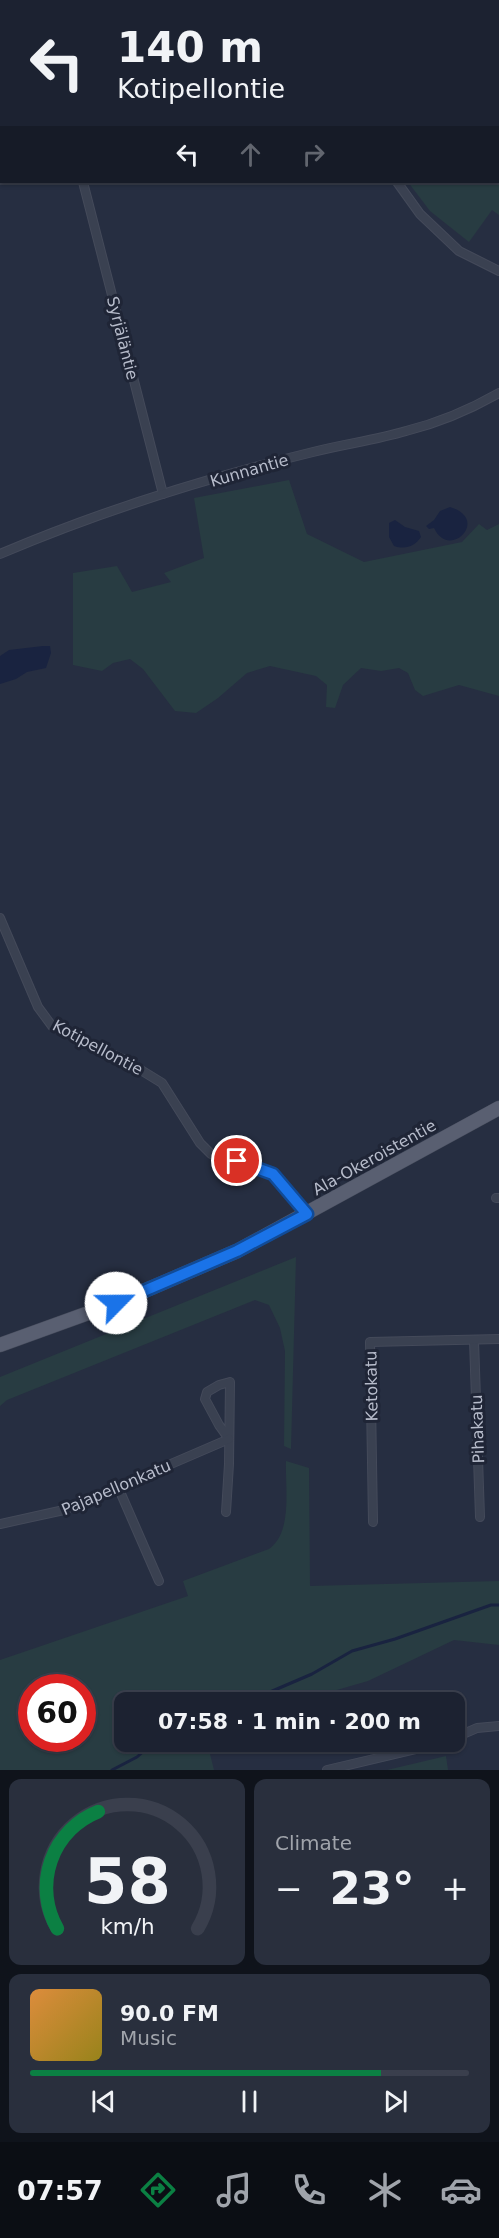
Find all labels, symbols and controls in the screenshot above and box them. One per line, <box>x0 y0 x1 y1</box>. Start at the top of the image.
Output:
text: 140 m <box>117 23 263 72</box>
icon: left <box>18 24 96 102</box>
text: Kotipellontie <box>117 73 285 104</box>
icon: left <box>171 138 204 171</box>
icon: ahead <box>234 138 267 171</box>
icon: right <box>297 138 330 171</box>
street label: Syrjäläntie <box>103 294 142 382</box>
street label: Kunnantie <box>208 450 291 491</box>
street label: Kotipellontie <box>49 1016 146 1079</box>
street label: Ala-Okeroistentie <box>309 1116 439 1199</box>
pin <box>211 1135 262 1186</box>
icon: arrive <box>220 1144 253 1177</box>
position arrow <box>84 1271 148 1335</box>
street label: Ketokatu <box>361 1350 382 1422</box>
street label: Pihakatu <box>467 1394 488 1464</box>
street label: Pajapellonkatu <box>59 1456 174 1519</box>
speed limit sign: 60 <box>18 1674 96 1752</box>
text: 07:58 · 1 min · 200 m <box>158 1709 421 1734</box>
text: Climate <box>275 1831 352 1855</box>
text: 58 <box>84 1845 170 1918</box>
text: 23° <box>329 1862 415 1915</box>
text: − <box>275 1869 303 1908</box>
text: + <box>441 1869 469 1908</box>
text: km/h <box>100 1914 154 1939</box>
text: 90.0 FM <box>120 2001 219 2026</box>
text: Music <box>120 2026 177 2050</box>
icon: previous <box>87 2085 120 2118</box>
icon: pause <box>233 2085 266 2118</box>
icon: next <box>379 2085 412 2118</box>
icon: directions <box>137 2169 179 2211</box>
icon: music <box>213 2169 255 2211</box>
icon: phone <box>288 2169 330 2211</box>
icon: climate <box>364 2169 406 2211</box>
icon: car <box>440 2169 482 2211</box>
text: 07:57 <box>17 2175 103 2206</box>

